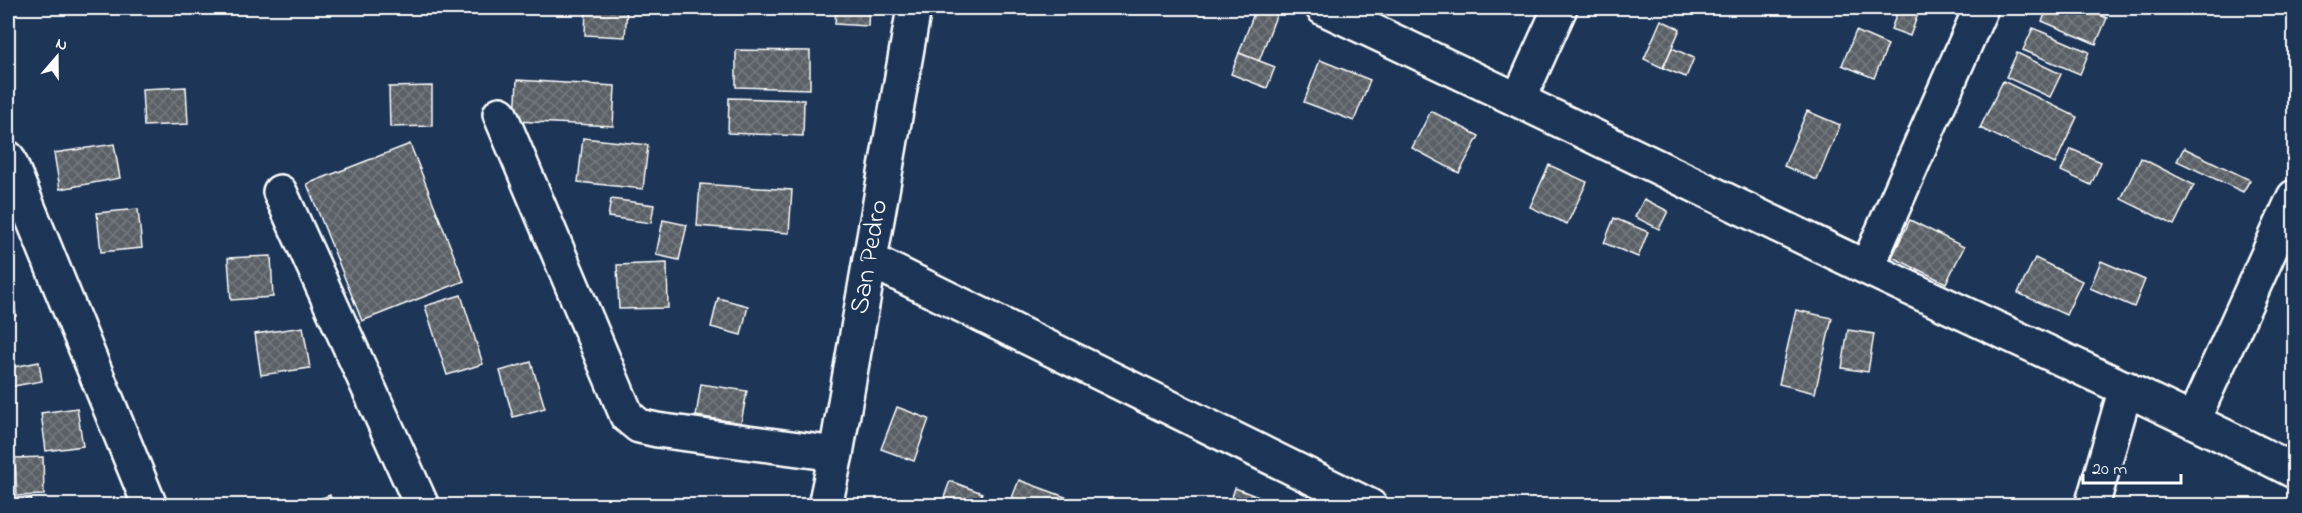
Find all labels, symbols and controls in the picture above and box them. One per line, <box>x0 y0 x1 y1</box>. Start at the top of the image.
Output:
north arrow <box>27 27 87 87</box>
text: N <box>52 32 71 58</box>
street label: San Pedro <box>841 197 899 317</box>
scale bar <box>2083 447 2180 485</box>
text: 20 m <box>2092 457 2127 483</box>

